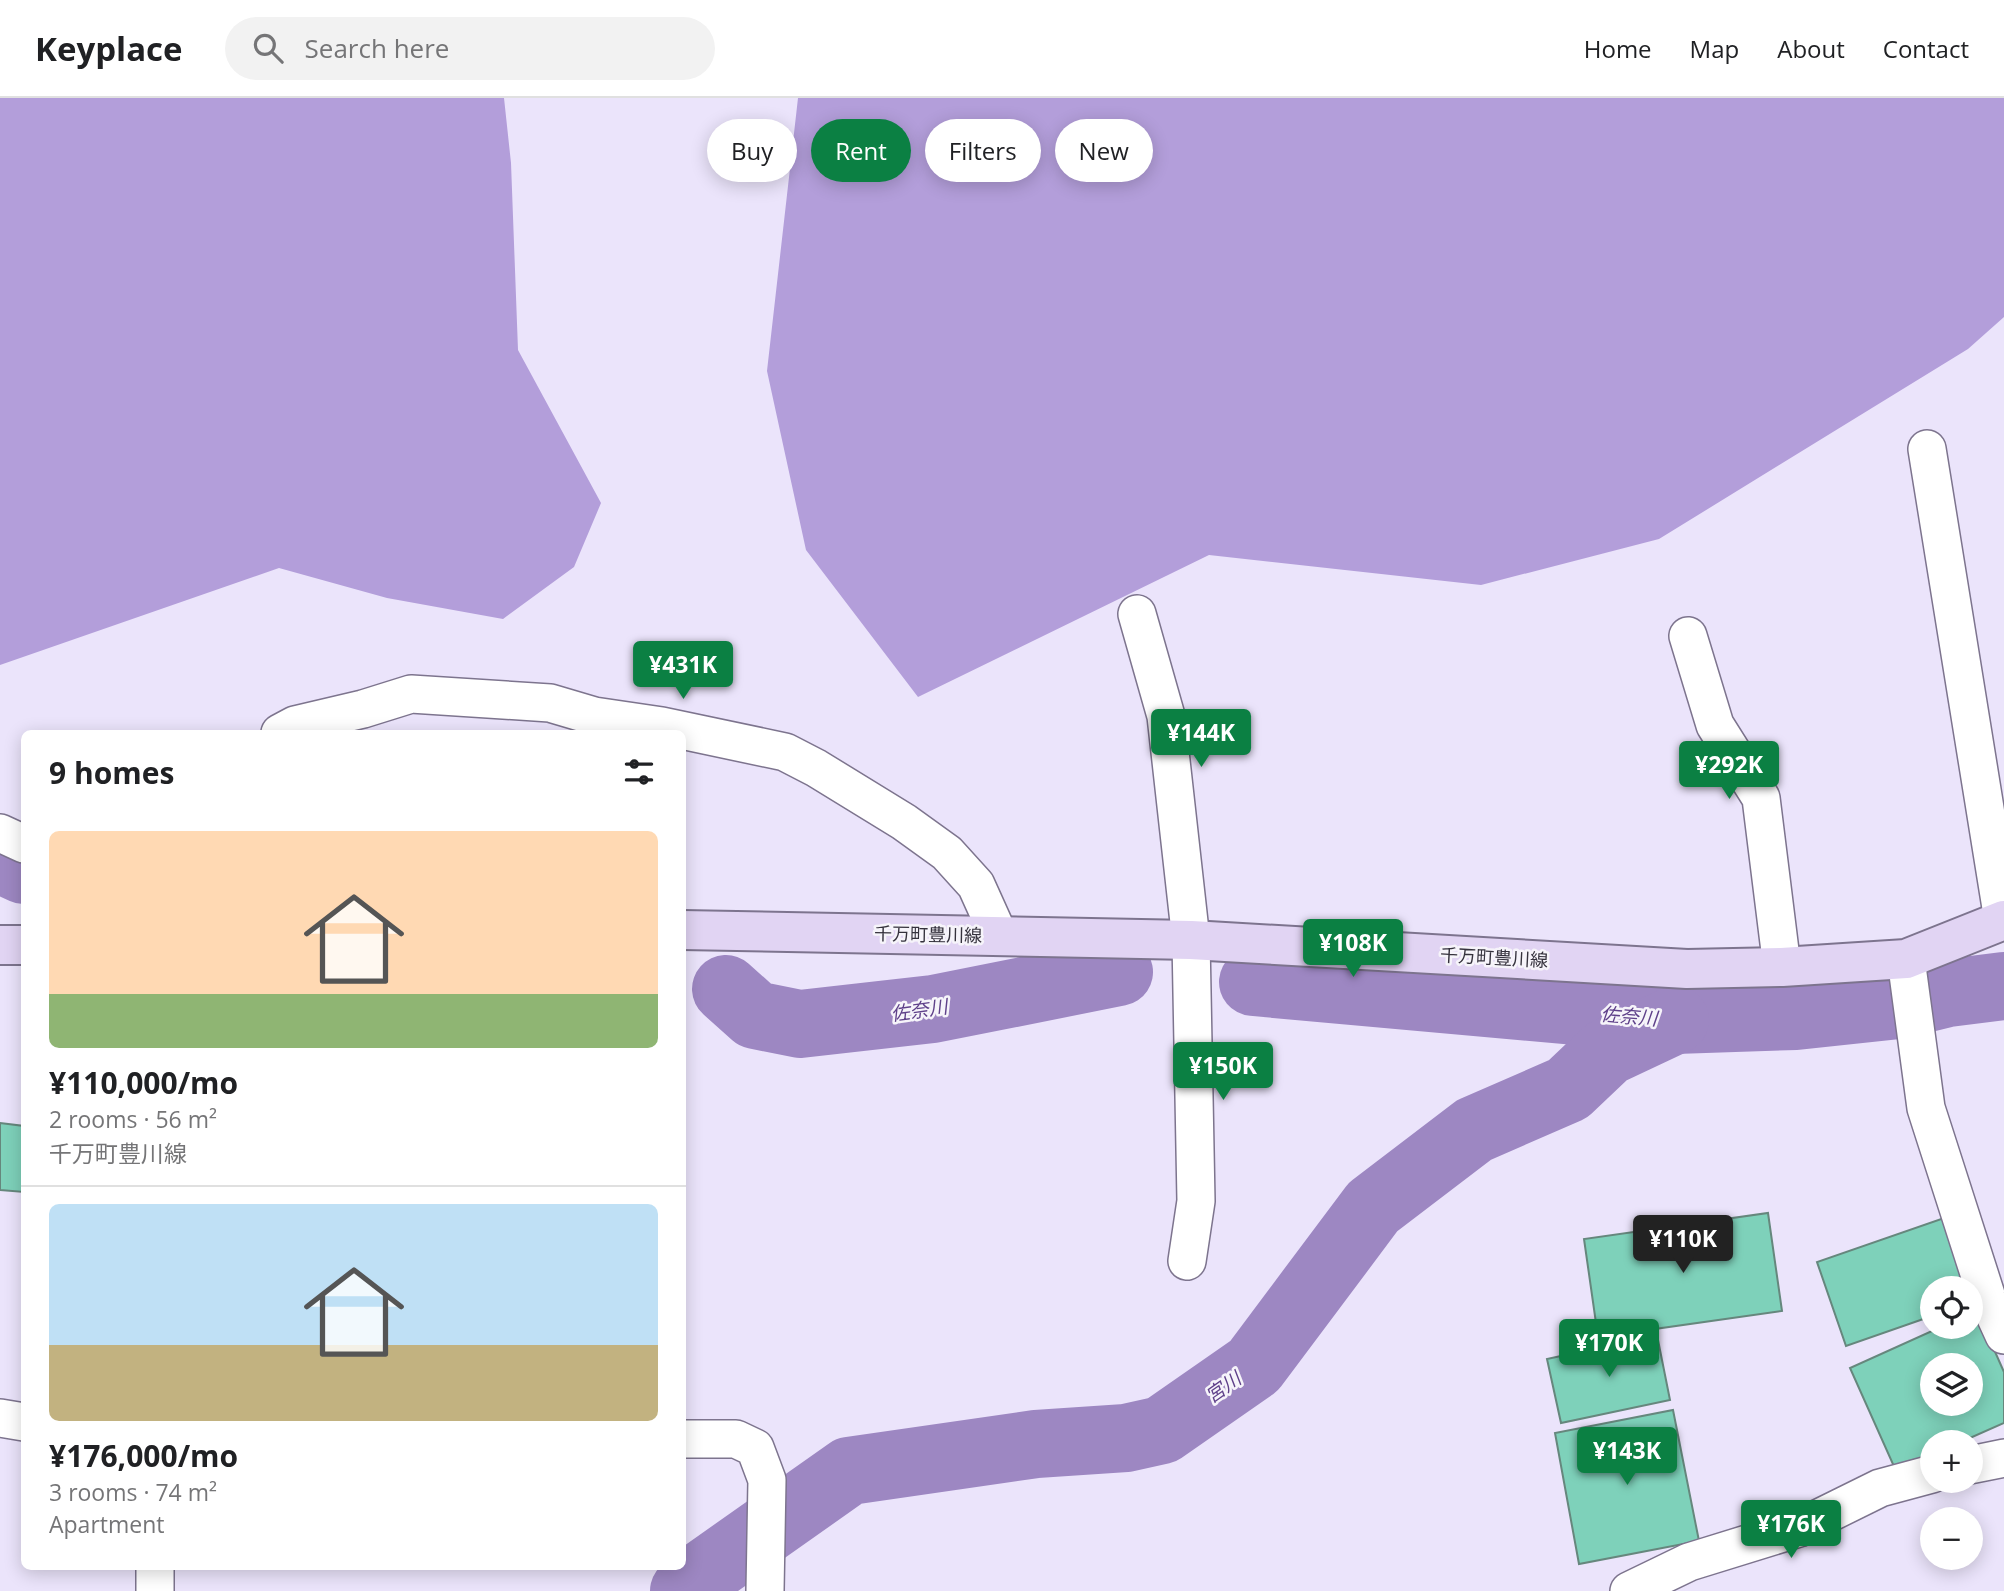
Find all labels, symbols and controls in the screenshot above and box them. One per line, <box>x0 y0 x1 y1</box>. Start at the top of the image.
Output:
search box <box>225 17 715 80</box>
text: Keyplace <box>35 26 183 71</box>
icon: search <box>249 29 287 67</box>
text: Search here <box>305 30 449 66</box>
text: Home <box>1584 32 1652 65</box>
text: Map <box>1690 32 1739 65</box>
text: About <box>1777 32 1845 65</box>
text: Contact <box>1883 32 1969 65</box>
chip: Buy <box>707 119 797 182</box>
chip: Rent <box>811 119 911 182</box>
chip: Filters <box>925 119 1041 182</box>
chip: New <box>1055 119 1153 182</box>
pin: ¥431K <box>634 642 732 701</box>
text: ¥431K <box>649 648 717 680</box>
pin: ¥144K <box>1152 710 1250 769</box>
text: ¥144K <box>1167 716 1235 748</box>
pin: ¥292K <box>1680 742 1778 801</box>
text: ¥292K <box>1695 748 1763 780</box>
text: 9 homes <box>49 752 174 793</box>
icon: filters <box>620 753 658 791</box>
icon: home <box>291 876 417 1002</box>
pin: ¥108K <box>1304 920 1402 979</box>
street label: 千万町豊川線 <box>874 921 982 947</box>
text: ¥108K <box>1319 926 1387 958</box>
street label: 千万町豊川線 <box>1439 942 1549 972</box>
water label: 佐奈川 <box>889 993 951 1027</box>
water label: 佐奈川 <box>1599 1001 1661 1032</box>
pin: ¥150K <box>1174 1042 1272 1102</box>
text: ¥150K <box>1189 1049 1257 1081</box>
text: ¥110,000/mo <box>49 1062 238 1103</box>
text: 2 rooms · 56 m² <box>49 1103 217 1135</box>
text: 千万町豊川線 <box>49 1137 187 1169</box>
pin: ¥110K <box>1634 1216 1732 1275</box>
text: ¥110K <box>1649 1222 1717 1254</box>
icon: home <box>291 1249 417 1375</box>
map controls <box>1920 1276 1983 1570</box>
button: locate <box>1920 1276 1983 1339</box>
pin: ¥170K <box>1560 1320 1658 1379</box>
text: ¥170K <box>1575 1326 1643 1358</box>
button: layers <box>1920 1353 1983 1416</box>
water label: 宮川 <box>1200 1364 1248 1409</box>
pin: ¥143K <box>1578 1428 1676 1487</box>
button: + <box>1920 1430 1983 1493</box>
text: ¥143K <box>1593 1434 1661 1466</box>
text: ¥176,000/mo <box>49 1435 238 1476</box>
text: 3 rooms · 74 m² <box>49 1476 217 1508</box>
pin: ¥176K <box>1742 1500 1840 1560</box>
text: ¥176K <box>1757 1507 1825 1539</box>
button: − <box>1920 1507 1983 1570</box>
text: Apartment <box>49 1508 165 1540</box>

